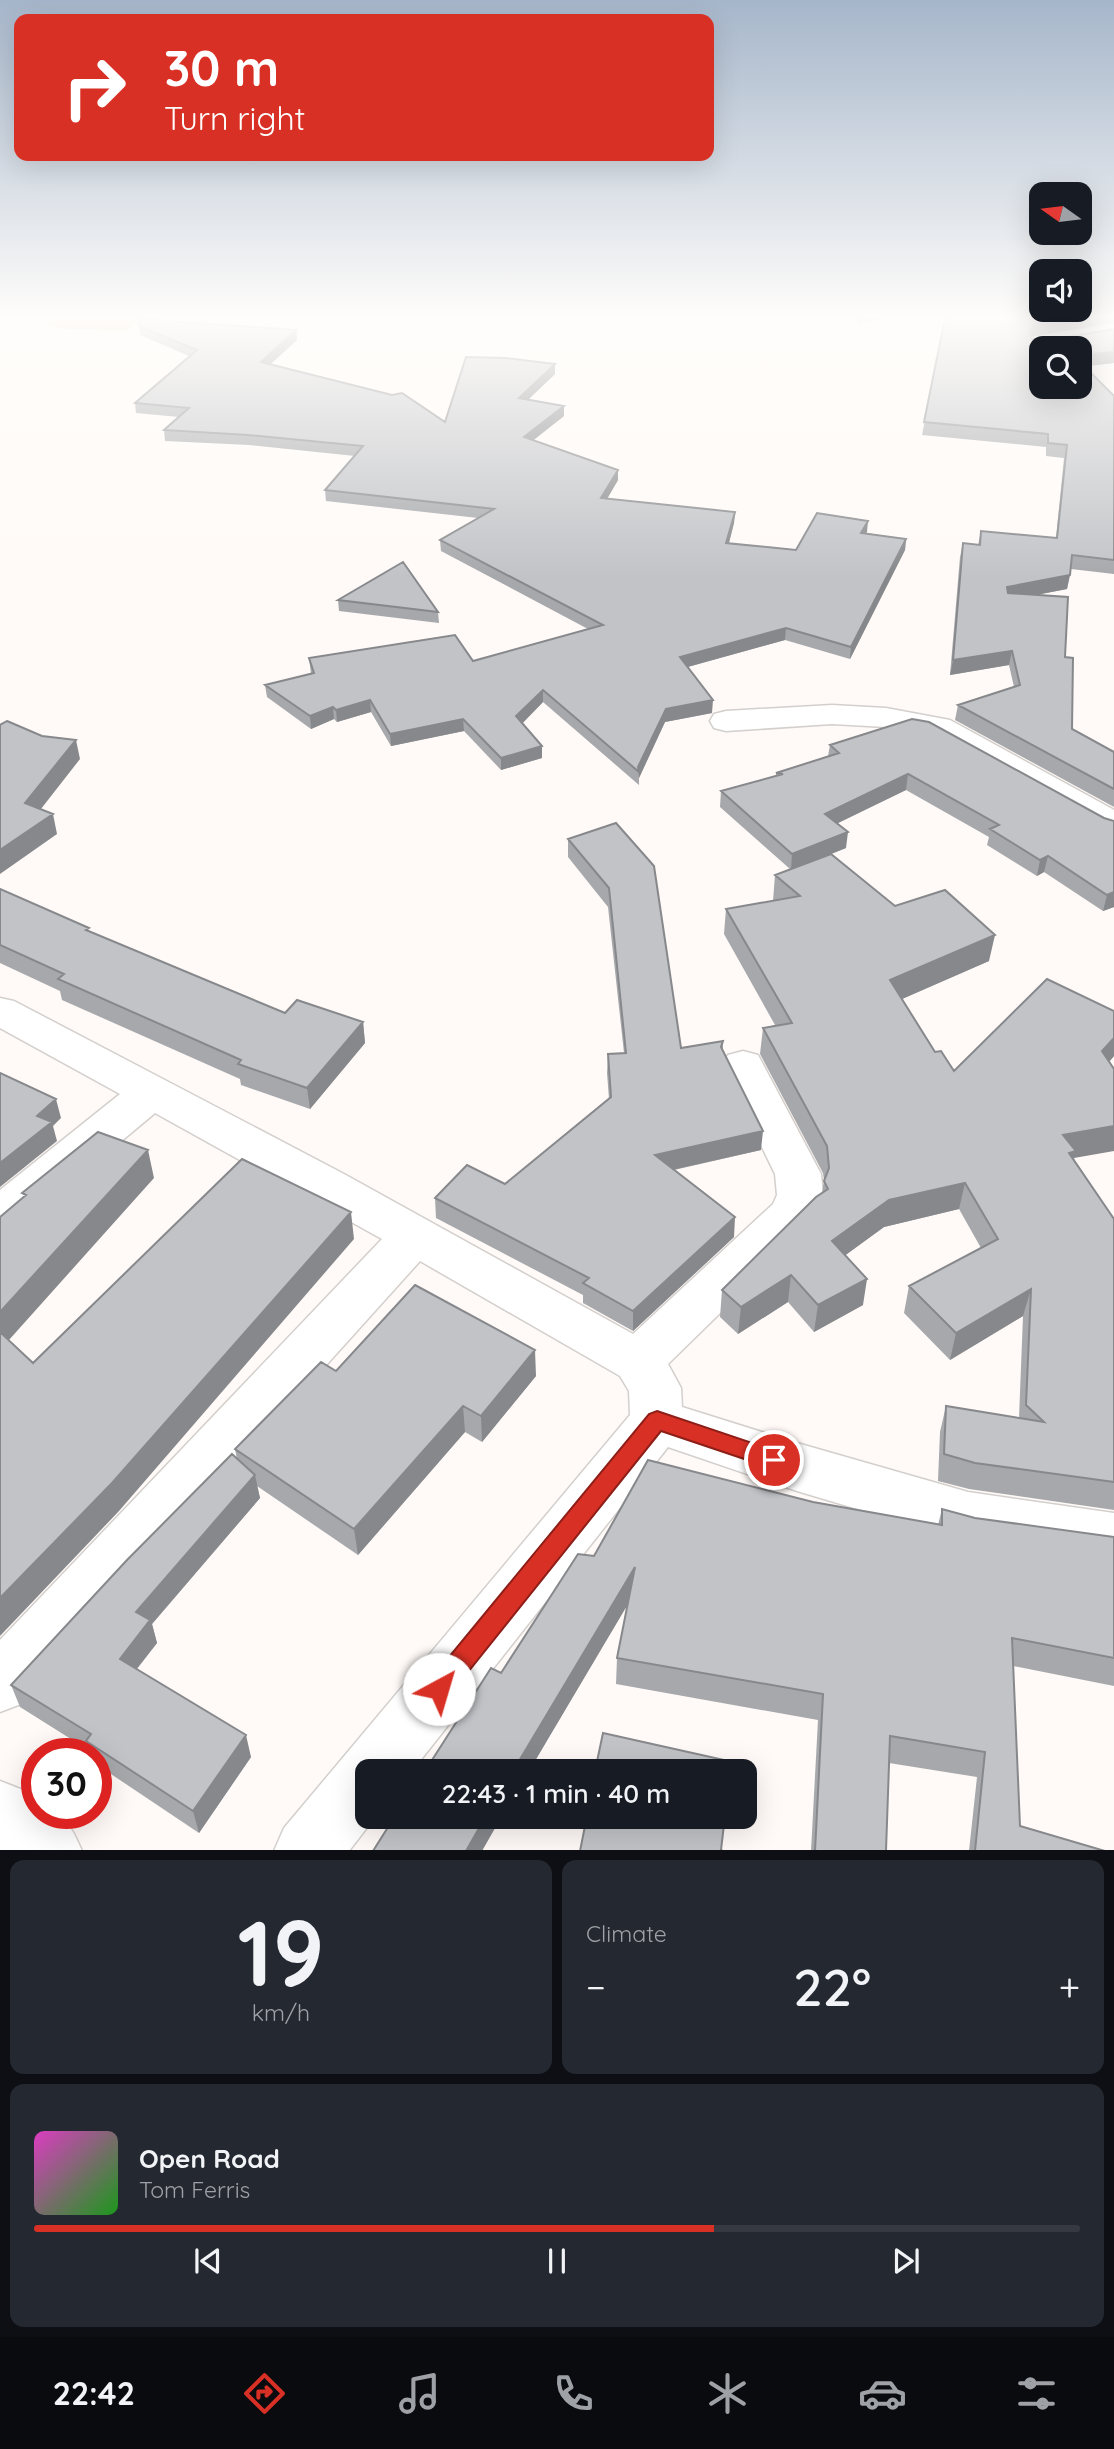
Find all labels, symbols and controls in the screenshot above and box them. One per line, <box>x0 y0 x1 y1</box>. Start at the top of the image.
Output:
text: 30 m <box>164 37 279 98</box>
icon: right <box>49 42 140 133</box>
text: Turn right <box>164 98 305 138</box>
north arrow <box>1029 182 1092 245</box>
map controls <box>1029 182 1092 399</box>
button: sound <box>1029 259 1092 322</box>
button: search <box>1029 336 1092 399</box>
pin <box>744 1430 804 1490</box>
icon: arrive <box>755 1441 793 1479</box>
position arrow <box>402 1652 476 1726</box>
speed limit sign: 30 <box>21 1738 112 1829</box>
text: 22:43 · 1 min · 40 m <box>442 1777 670 1810</box>
text: 19 <box>237 1895 325 2009</box>
text: Climate <box>586 1919 667 1948</box>
text: 22° <box>793 1954 871 2019</box>
text: − <box>586 1963 606 2011</box>
text: + <box>1059 1963 1080 2011</box>
text: km/h <box>252 1998 310 2027</box>
text: Open Road <box>139 2142 280 2175</box>
text: Tom Ferris <box>139 2175 250 2204</box>
icon: previous <box>189 2242 227 2280</box>
icon: pause <box>538 2242 576 2280</box>
icon: next <box>887 2242 925 2280</box>
icon: directions <box>240 2369 289 2418</box>
icon: music <box>395 2369 444 2418</box>
icon: phone <box>549 2369 598 2418</box>
icon: climate <box>703 2369 752 2418</box>
icon: car <box>858 2369 907 2418</box>
icon: filters <box>1012 2369 1061 2418</box>
text: 22:42 <box>53 2373 135 2413</box>

